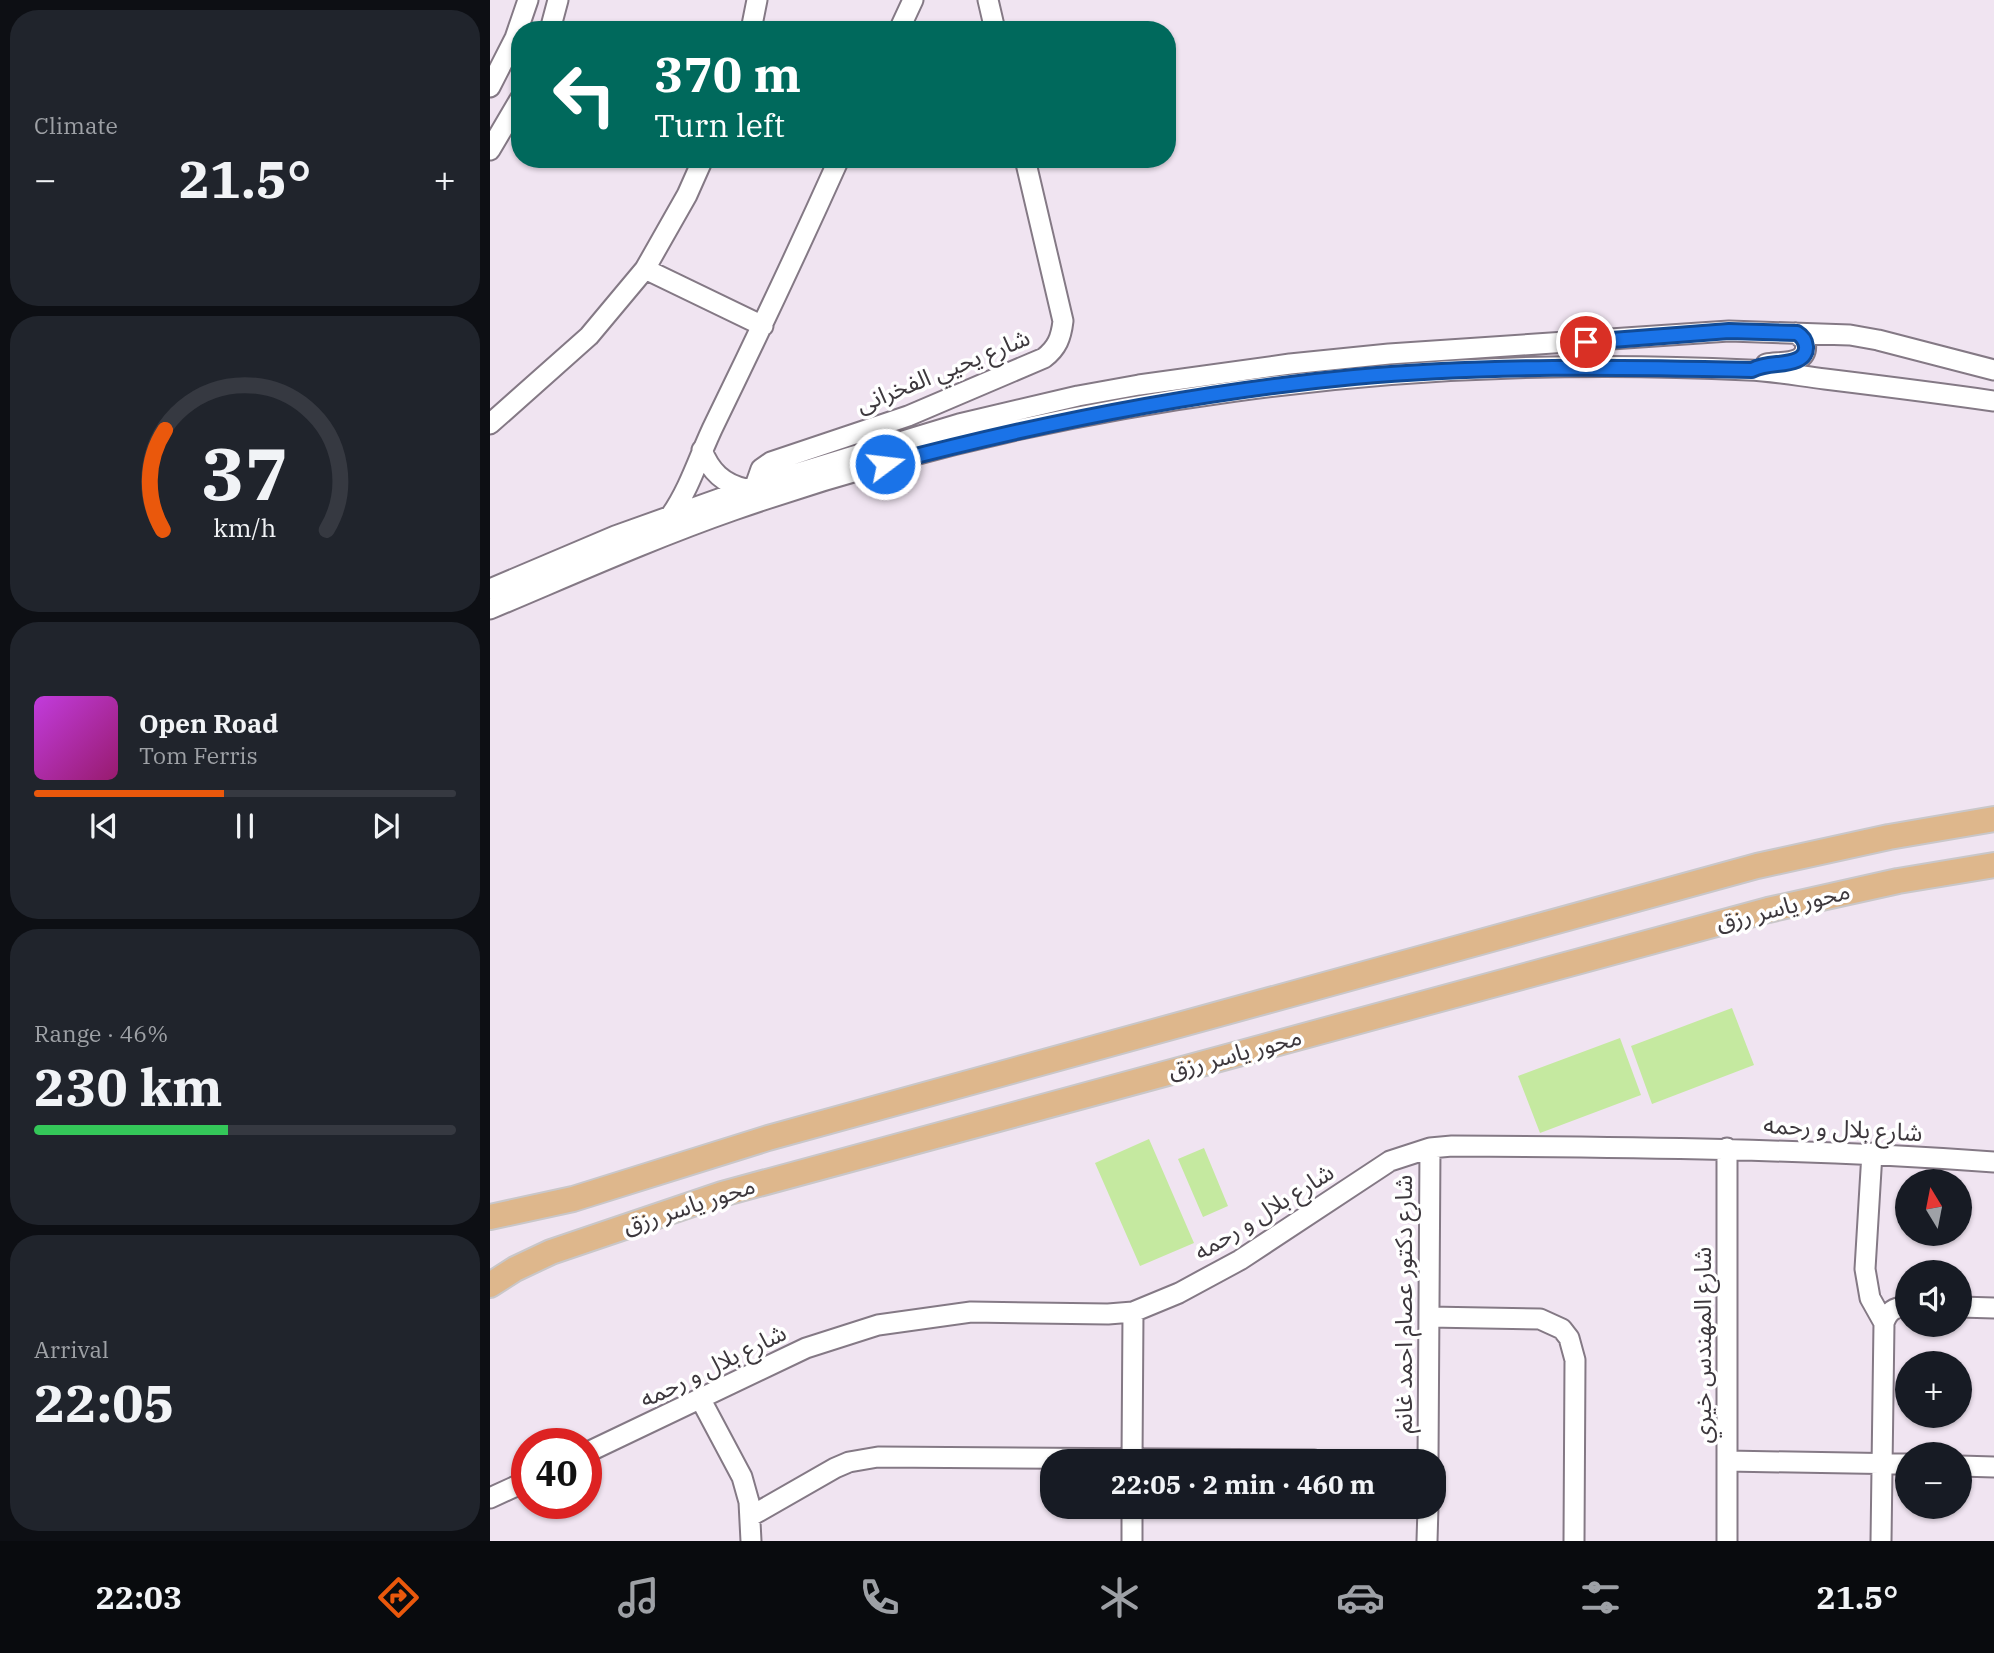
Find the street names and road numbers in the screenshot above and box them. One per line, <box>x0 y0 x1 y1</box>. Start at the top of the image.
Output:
street label: شارع يحيي الفخرانى <box>851 321 1036 423</box>
street label: محور ياسر رزق <box>1712 874 1853 938</box>
street label: محور ياسر رزق <box>1164 1020 1305 1086</box>
street label: شارع بلال و رحمه <box>1763 1108 1923 1150</box>
street label: شارع بلال و رحمه <box>1187 1155 1341 1269</box>
street label: محور ياسر رزق <box>619 1169 759 1241</box>
street label: شارع دكتور عصام احمد غانم <box>1387 1175 1422 1433</box>
street label: شارع المهندس خيري <box>1686 1247 1722 1443</box>
street label: شارع بلال و رحمه <box>634 1316 792 1416</box>

